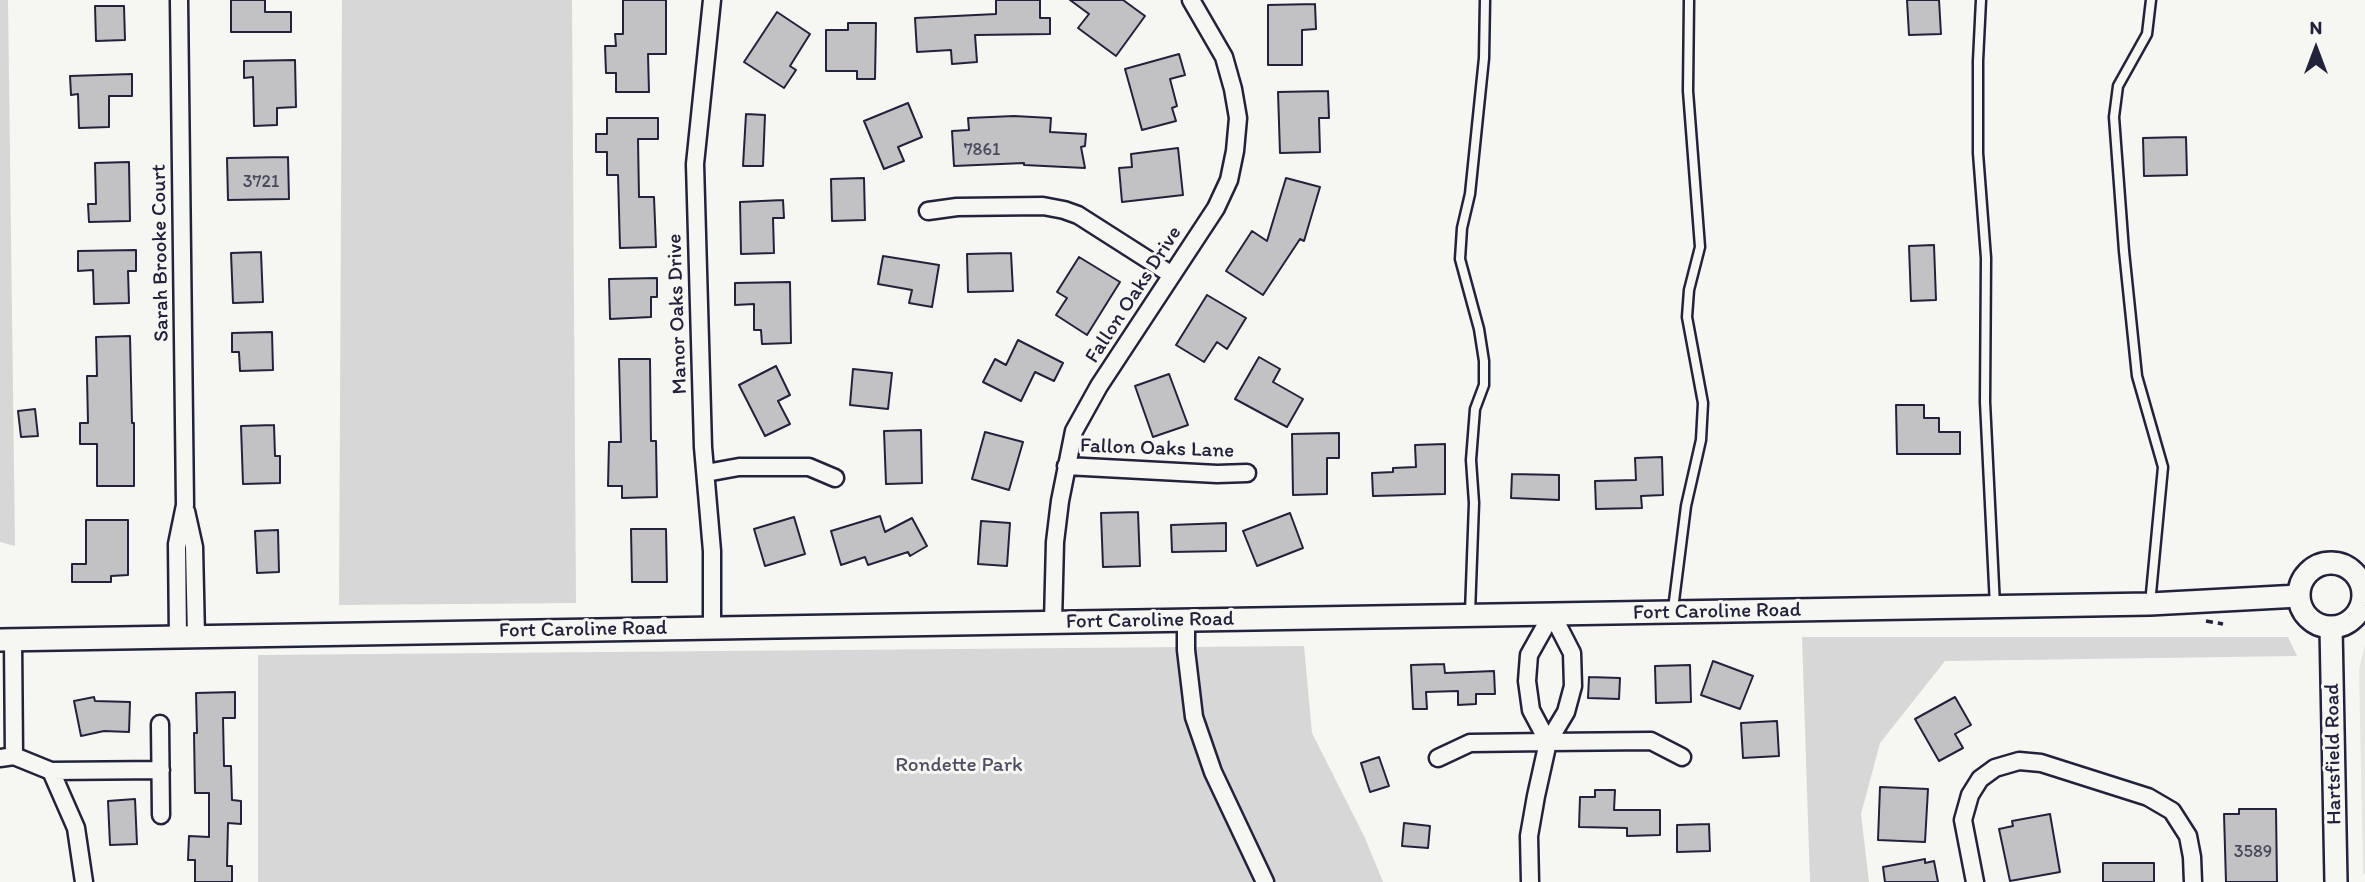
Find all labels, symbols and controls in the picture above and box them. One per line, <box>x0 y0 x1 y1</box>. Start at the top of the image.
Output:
north arrow <box>2281 14 2351 84</box>
text: N <box>2310 16 2322 39</box>
house number: 7861 <box>964 139 1000 161</box>
street label: Sarah Brooke Court <box>147 164 175 342</box>
house number: 3721 <box>243 171 279 193</box>
street label: Fallon Oaks Drive <box>1080 222 1188 368</box>
street label: Manor Oaks Drive <box>663 233 693 395</box>
street label: Fallon Oaks Lane <box>1079 434 1235 464</box>
street label: Fort Caroline Road <box>1633 598 1801 626</box>
street label: Fort Caroline Road <box>1066 607 1234 635</box>
street label: Fort Caroline Road <box>499 616 667 644</box>
street label: Hartsfield Road <box>2320 683 2348 825</box>
park label: Rondette Park <box>895 753 1023 779</box>
house number: 3589 <box>2234 841 2272 863</box>

